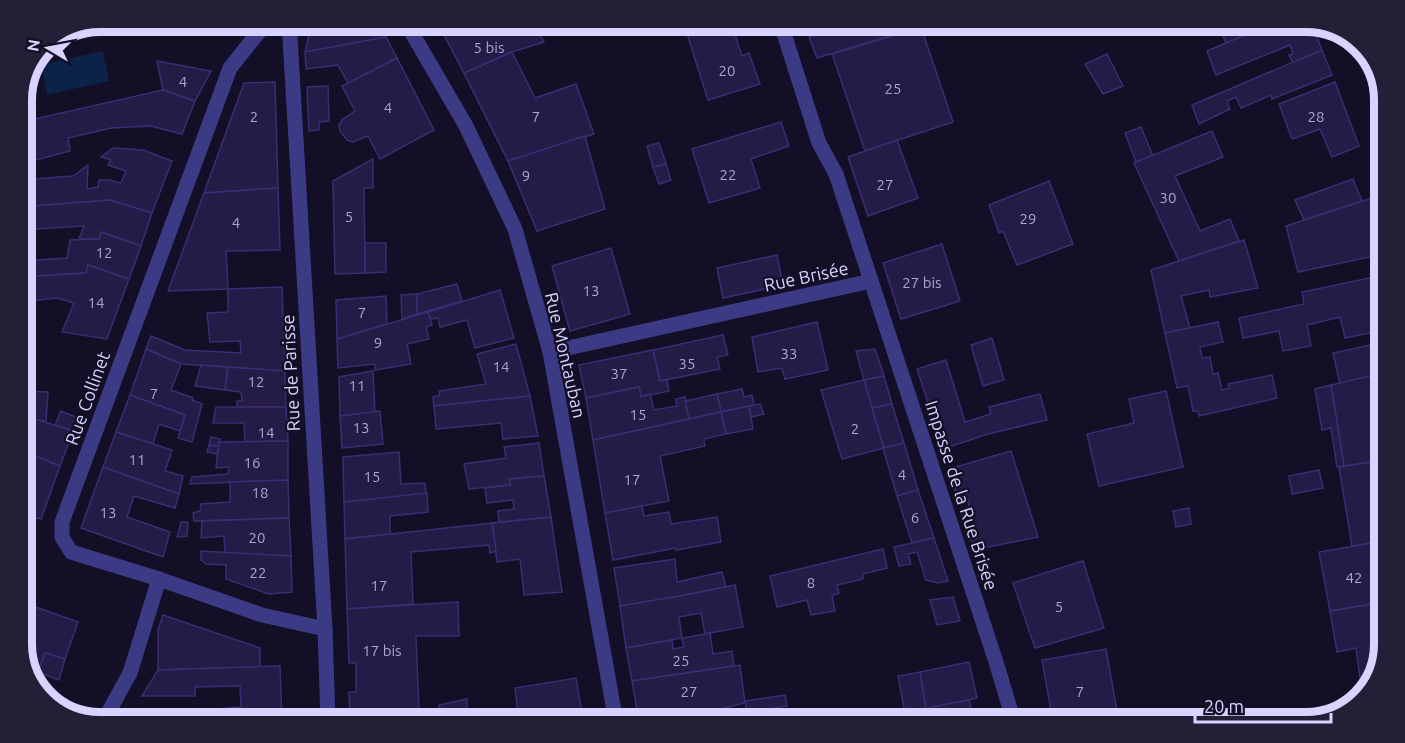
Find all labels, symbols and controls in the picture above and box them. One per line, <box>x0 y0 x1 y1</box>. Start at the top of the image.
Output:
north arrow <box>18 18 78 78</box>
text: N <box>23 38 43 53</box>
house number: 5 bis <box>474 39 504 56</box>
house number: 20 <box>719 62 735 79</box>
house number: 4 <box>179 73 187 90</box>
house number: 25 <box>885 80 901 97</box>
house number: 4 <box>384 99 392 116</box>
house number: 2 <box>250 108 258 125</box>
house number: 7 <box>532 108 540 125</box>
house number: 28 <box>1308 108 1324 125</box>
house number: 22 <box>720 166 736 183</box>
house number: 9 <box>522 167 530 184</box>
house number: 27 <box>877 176 893 193</box>
house number: 30 <box>1160 189 1176 206</box>
house number: 5 <box>345 208 353 225</box>
house number: 29 <box>1020 210 1036 227</box>
house number: 4 <box>232 214 240 231</box>
house number: 12 <box>96 244 112 261</box>
street label: Rue Brisée <box>762 257 850 295</box>
house number: 27 bis <box>902 274 942 291</box>
house number: 13 <box>583 282 599 299</box>
street label: Rue Montauban <box>542 290 590 420</box>
house number: 14 <box>88 294 104 311</box>
house number: 7 <box>358 304 366 321</box>
street label: Rue de Parisse <box>277 314 303 432</box>
house number: 9 <box>374 334 382 351</box>
house number: 33 <box>781 345 797 362</box>
street label: Rue Collinet <box>61 348 113 448</box>
house number: 35 <box>679 355 695 372</box>
house number: 14 <box>493 358 509 375</box>
house number: 37 <box>611 365 627 382</box>
house number: 12 <box>248 373 264 390</box>
house number: 11 <box>349 377 365 394</box>
house number: 7 <box>150 385 158 402</box>
street label: Impasse de la Rue Brisée <box>922 398 1002 592</box>
house number: 15 <box>630 406 646 423</box>
house number: 13 <box>353 419 369 436</box>
house number: 2 <box>851 420 859 437</box>
house number: 14 <box>258 424 274 441</box>
house number: 11 <box>129 451 145 468</box>
house number: 16 <box>244 454 260 471</box>
house number: 4 <box>898 466 906 483</box>
house number: 15 <box>364 468 380 485</box>
house number: 17 <box>624 471 640 488</box>
house number: 18 <box>252 484 268 501</box>
house number: 13 <box>100 504 116 521</box>
house number: 6 <box>911 509 919 526</box>
house number: 20 <box>249 529 265 546</box>
house number: 22 <box>250 564 266 581</box>
house number: 42 <box>1346 569 1362 586</box>
house number: 8 <box>807 574 815 591</box>
house number: 17 <box>371 577 387 594</box>
house number: 5 <box>1055 598 1063 615</box>
house number: 17 bis <box>362 642 402 659</box>
house number: 25 <box>673 652 689 669</box>
house number: 27 <box>681 683 697 700</box>
house number: 7 <box>1076 683 1084 700</box>
scale bar <box>1195 686 1332 724</box>
text: 20 m <box>1204 696 1244 716</box>

